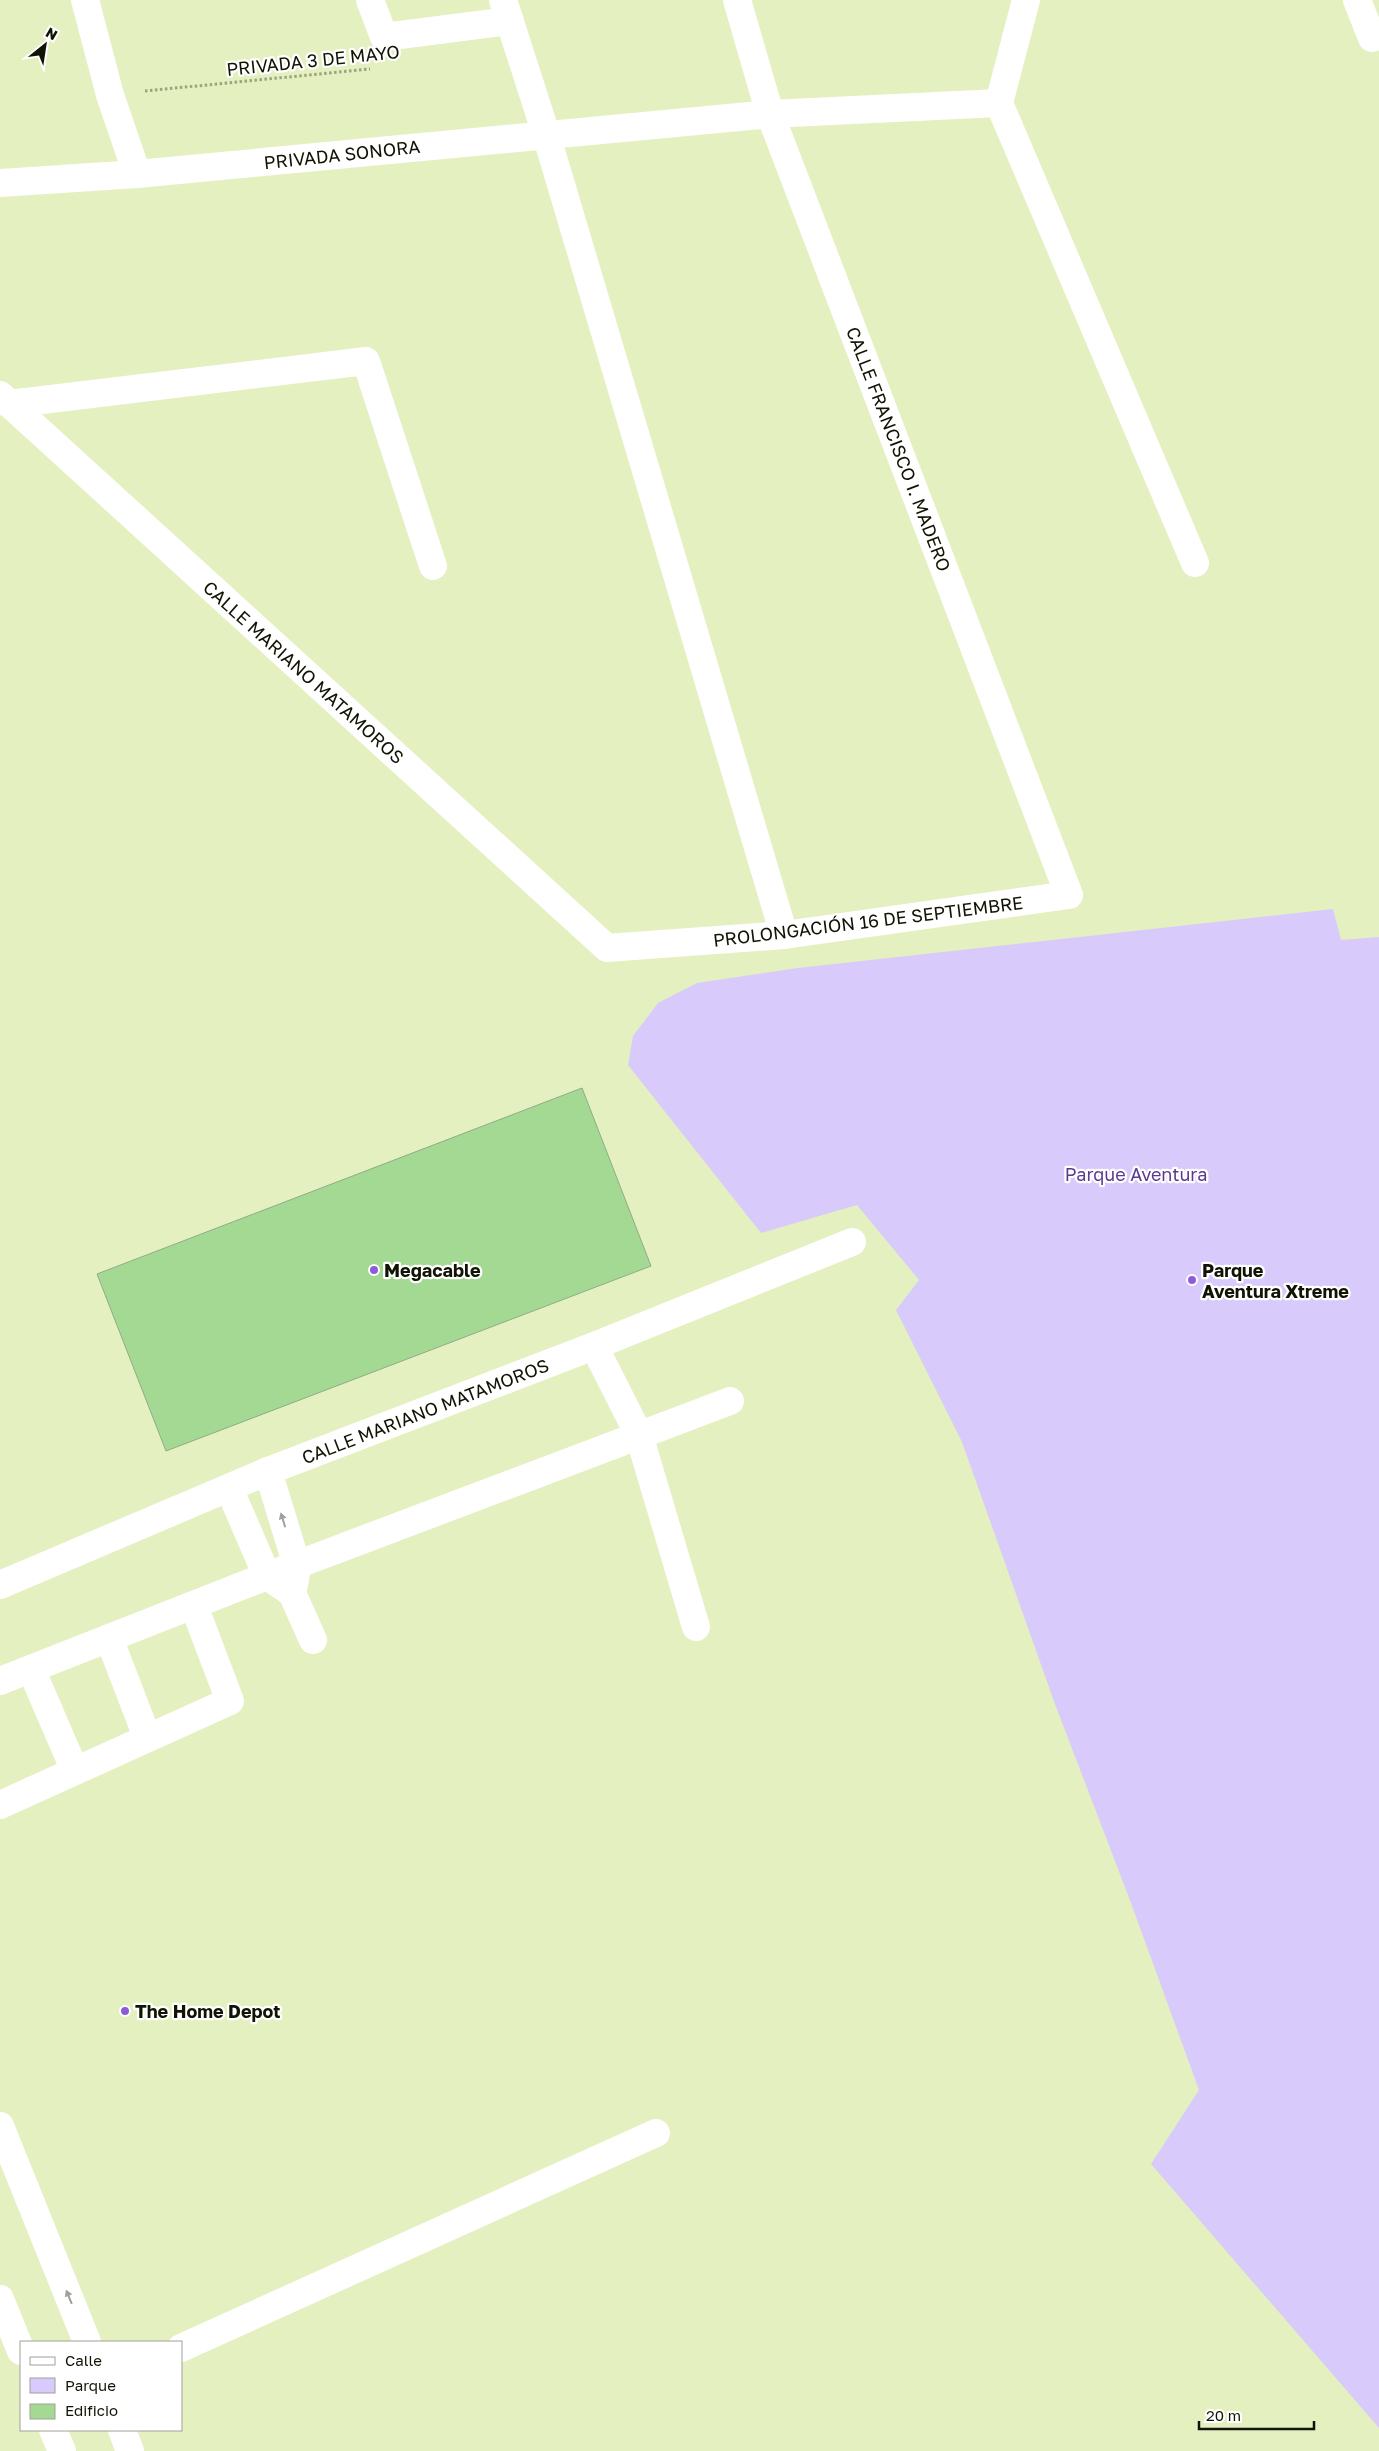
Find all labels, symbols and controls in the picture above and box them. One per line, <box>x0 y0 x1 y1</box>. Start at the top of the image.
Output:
north arrow <box>20 20 70 70</box>
text: N <box>43 23 61 43</box>
street label: PRIVADA 3 DE MAYO <box>225 40 401 80</box>
street label: PRIVADA SONORA <box>263 135 421 173</box>
street label: CALLE FRANCISCO I. MADERO <box>842 324 956 574</box>
street label: CALLE MARIANO MATAMOROS <box>199 576 409 768</box>
street label: PROLONGACIÓN 16 DE SEPTIEMBRE <box>712 891 1024 951</box>
park label: Parque Aventura <box>1065 1163 1207 1185</box>
place label: Megacable <box>384 1259 481 1281</box>
place label: Parque Aventura Xtreme <box>1202 1259 1349 1302</box>
marker: Megacable <box>368 1264 380 1276</box>
marker: Parque Aventura Xtreme <box>1186 1274 1198 1286</box>
street label: CALLE MARIANO MATAMOROS <box>298 1354 552 1468</box>
one-way arrow <box>278 1512 286 1527</box>
place label: The Home Depot <box>135 2000 281 2022</box>
marker: The Home Depot <box>119 2005 131 2017</box>
one-way arrow <box>64 2290 72 2304</box>
legend <box>20 2341 182 2431</box>
text: Calle <box>65 2351 102 2369</box>
text: Parque <box>65 2376 116 2394</box>
scale bar <box>1199 2398 1314 2430</box>
text: Edificio <box>65 2401 118 2419</box>
text: 20 m <box>1206 2406 1241 2424</box>

